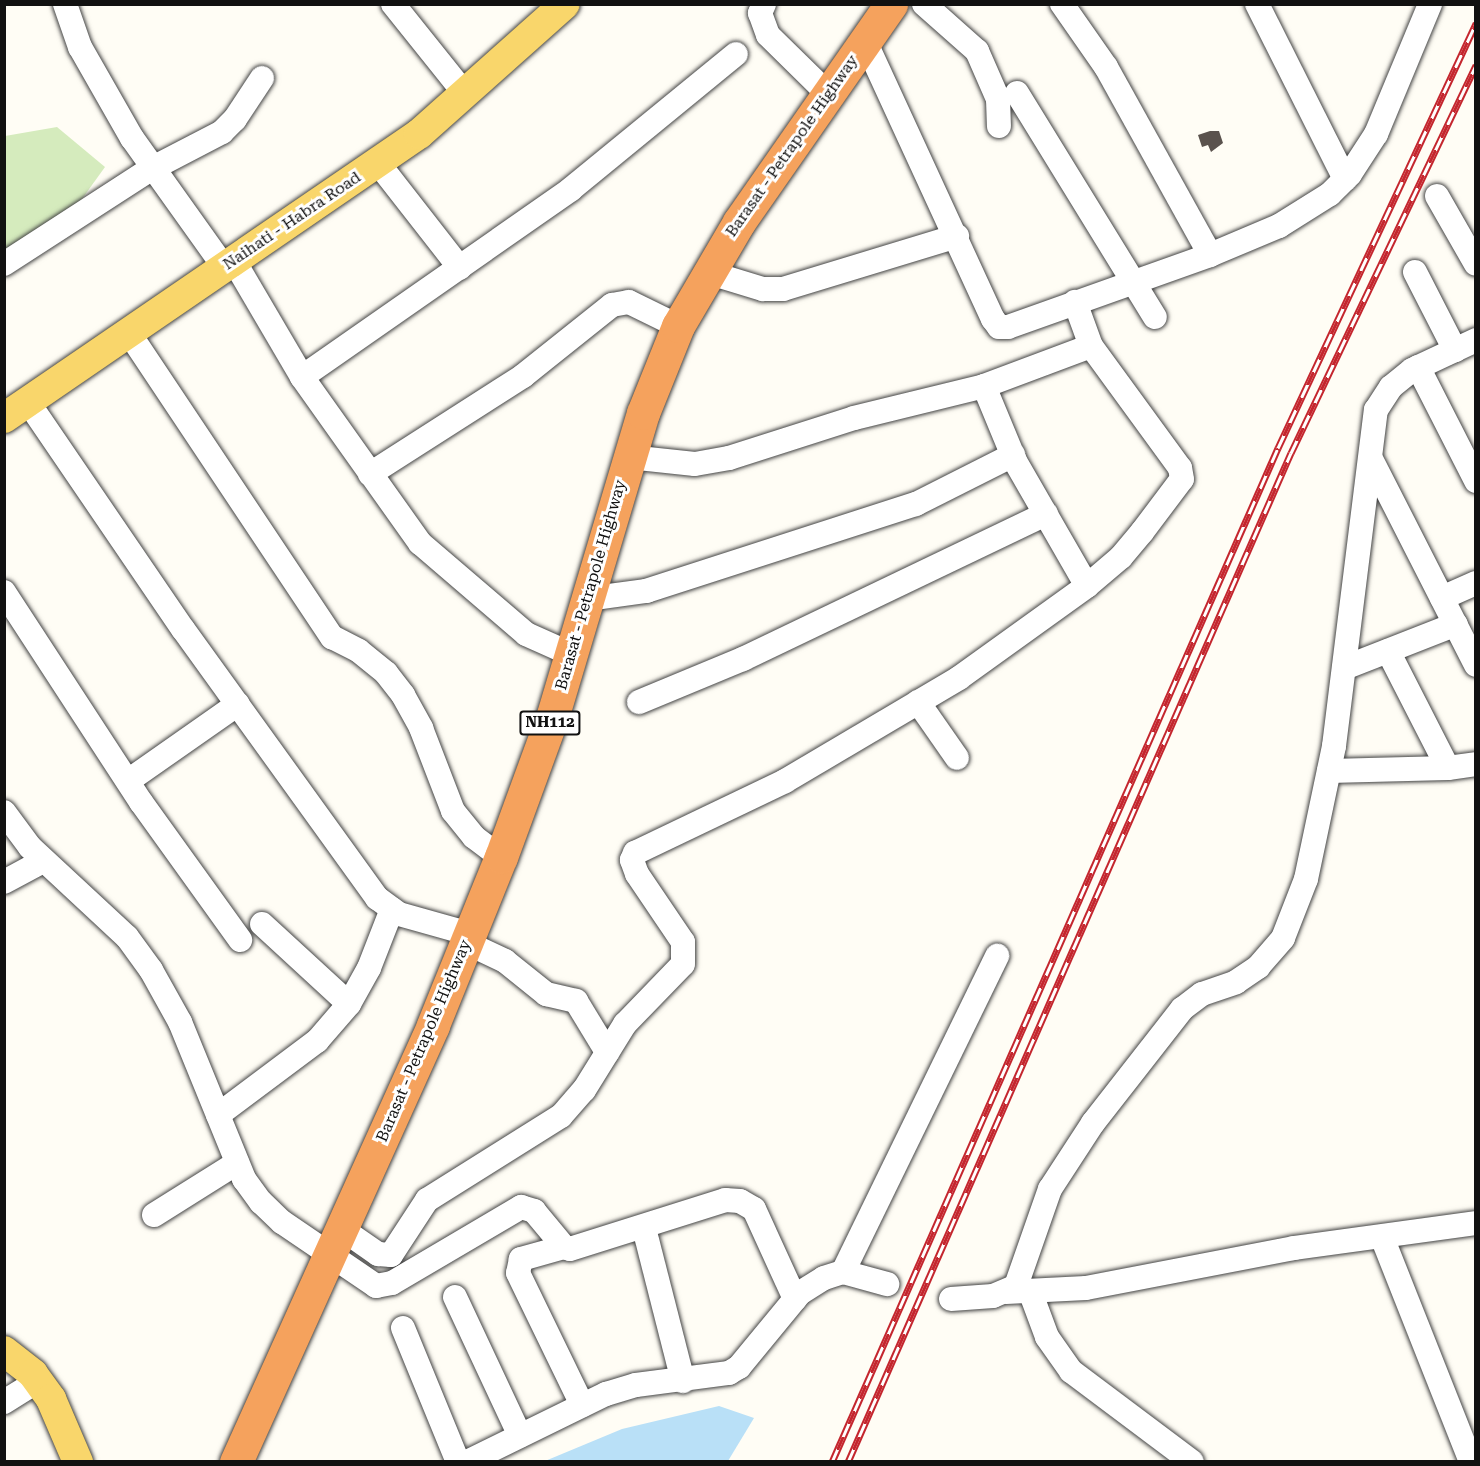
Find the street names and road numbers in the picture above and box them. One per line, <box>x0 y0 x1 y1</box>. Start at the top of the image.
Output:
street label: Barasat - Petrapole Highway <box>722 51 862 241</box>
street label: Naihati - Habra Road <box>219 168 365 274</box>
street label: Barasat - Petrapole Highway <box>552 478 630 692</box>
road number: NH112 <box>518 711 582 735</box>
street label: Barasat - Petrapole Highway <box>373 937 475 1145</box>

